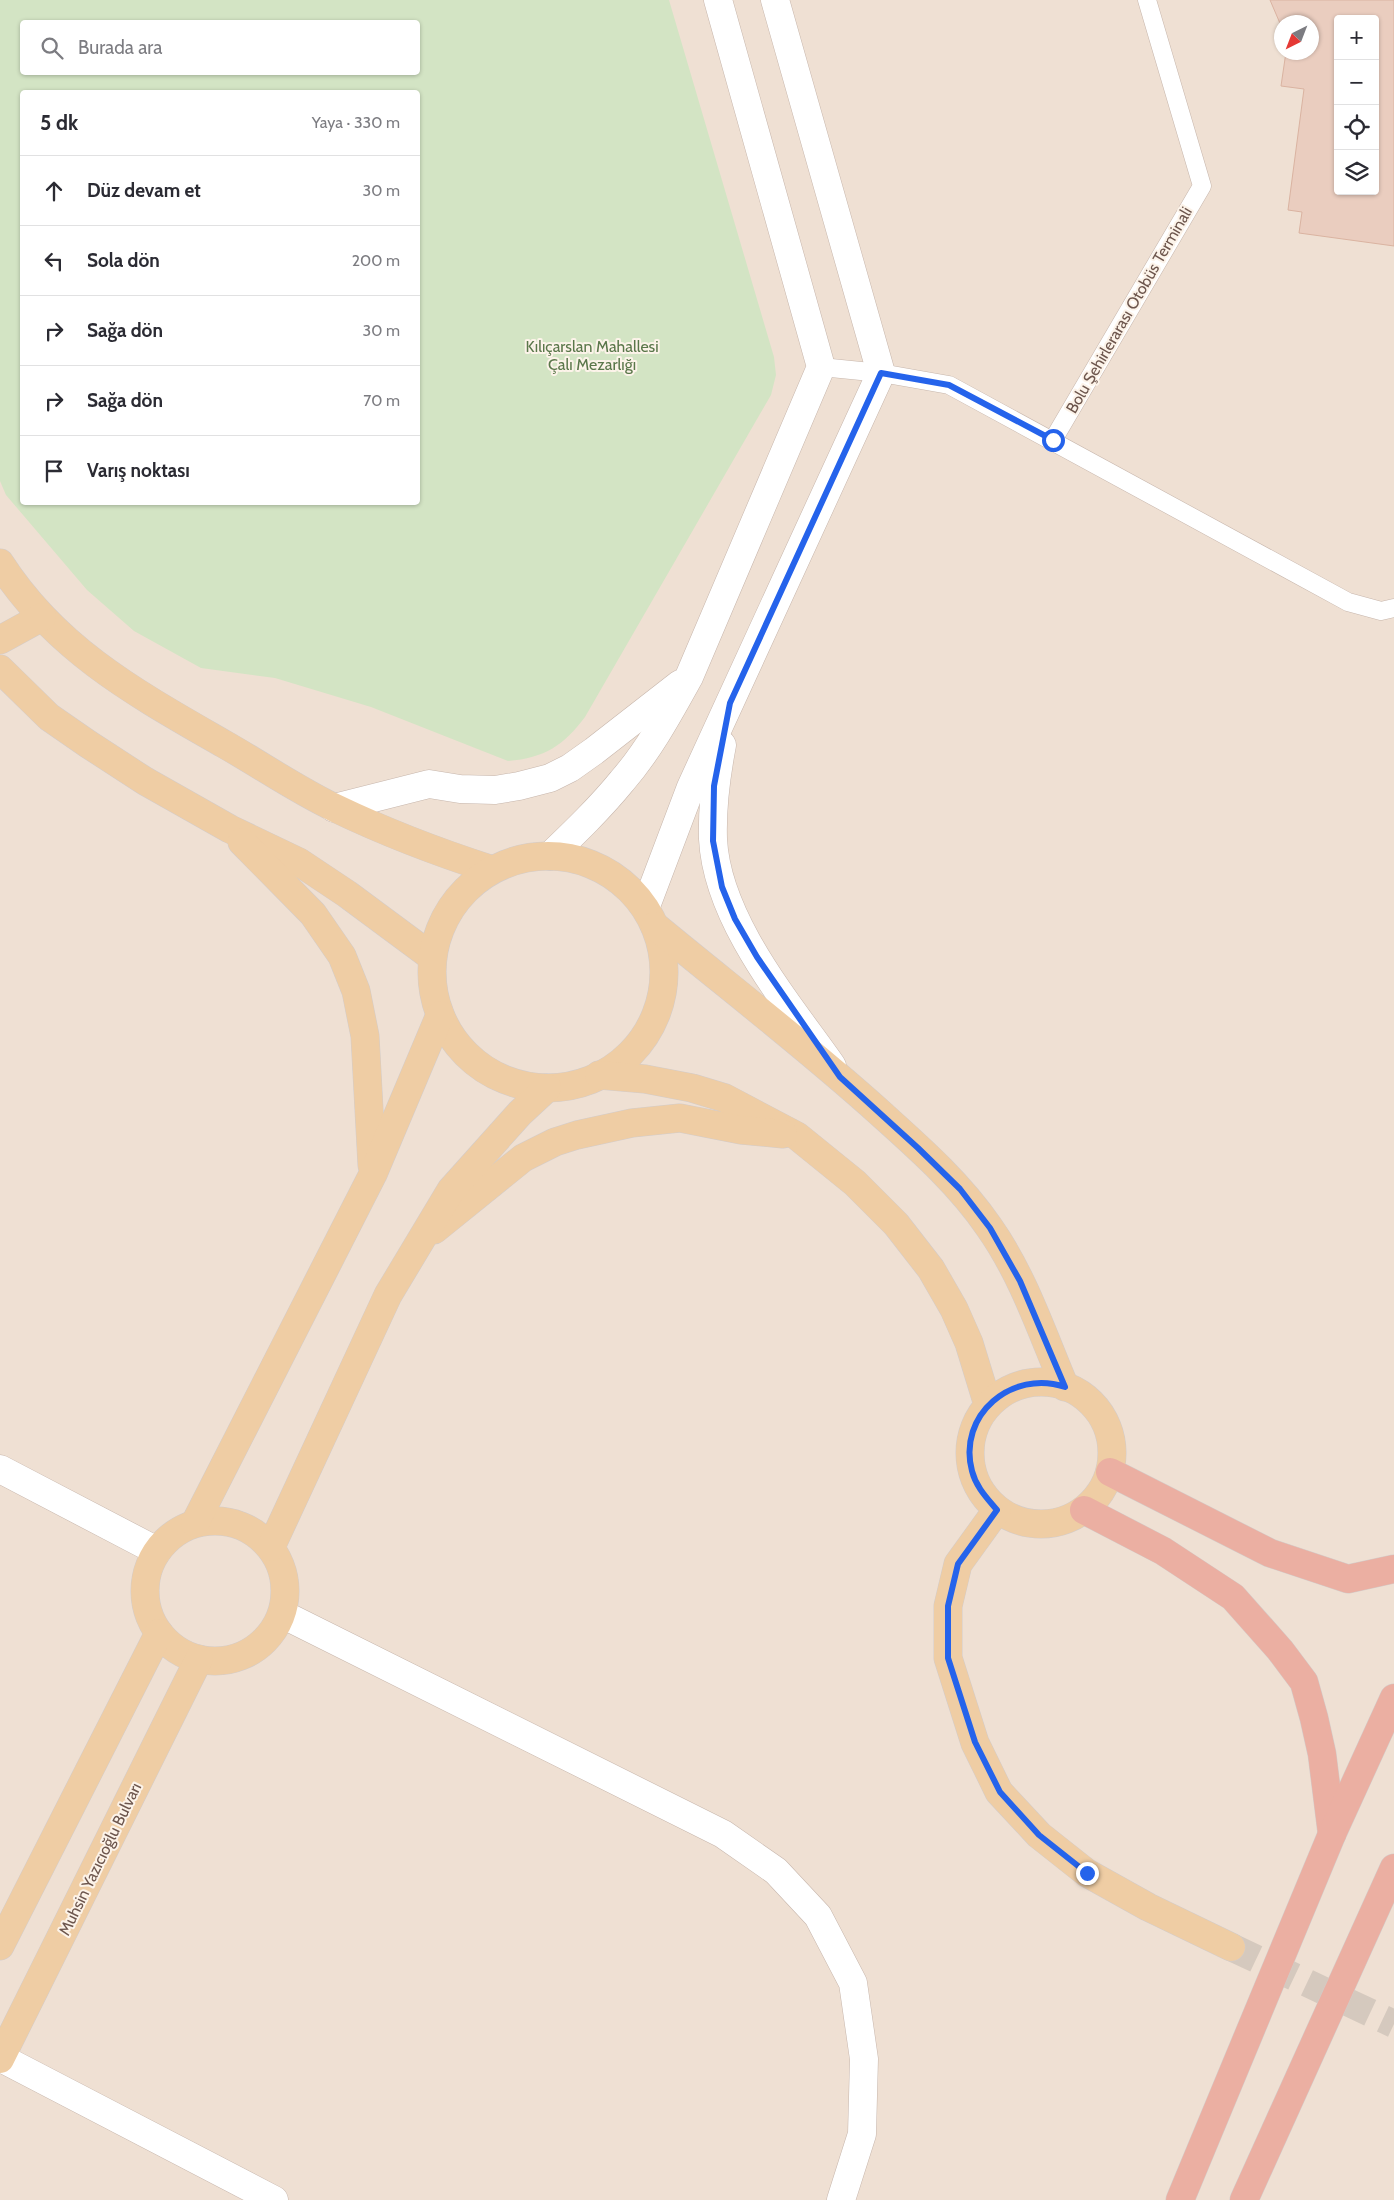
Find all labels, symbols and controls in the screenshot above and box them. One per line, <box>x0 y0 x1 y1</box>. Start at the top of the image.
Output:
north arrow <box>1274 15 1319 60</box>
map controls <box>1334 15 1379 195</box>
button: + <box>1334 15 1379 60</box>
search box <box>20 20 420 75</box>
icon: search <box>38 34 66 62</box>
text: Burada ara <box>78 36 162 59</box>
button: − <box>1334 60 1379 105</box>
button: locate <box>1334 105 1379 150</box>
text: 5 dk <box>40 110 78 135</box>
text: Yaya · 330 m <box>312 113 400 132</box>
button: layers <box>1334 150 1379 195</box>
icon: ahead <box>40 177 68 205</box>
text: Düz devam et <box>87 179 201 202</box>
text: 30 m <box>363 181 400 200</box>
street label: Bolu Şehirlerarası Otobüs Terminali <box>1062 203 1196 417</box>
icon: left <box>40 247 68 275</box>
text: Sola dön <box>87 249 160 272</box>
text: 200 m <box>352 251 400 270</box>
icon: right <box>40 317 68 345</box>
text: Sağa dön <box>87 319 163 342</box>
text: 30 m <box>363 321 400 340</box>
park label: Kılıçarslan Mahallesi Çalı Mezarlığı <box>525 337 659 374</box>
icon: right <box>40 387 68 415</box>
text: Sağa dön <box>87 389 163 412</box>
text: 70 m <box>363 391 400 410</box>
route start <box>1042 429 1065 452</box>
icon: arrive <box>40 457 68 485</box>
text: Varış noktası <box>87 459 190 482</box>
street label: Muhsin Yazıcıoğlu Bulvarı <box>55 1779 145 1939</box>
route end <box>1076 1862 1099 1885</box>

